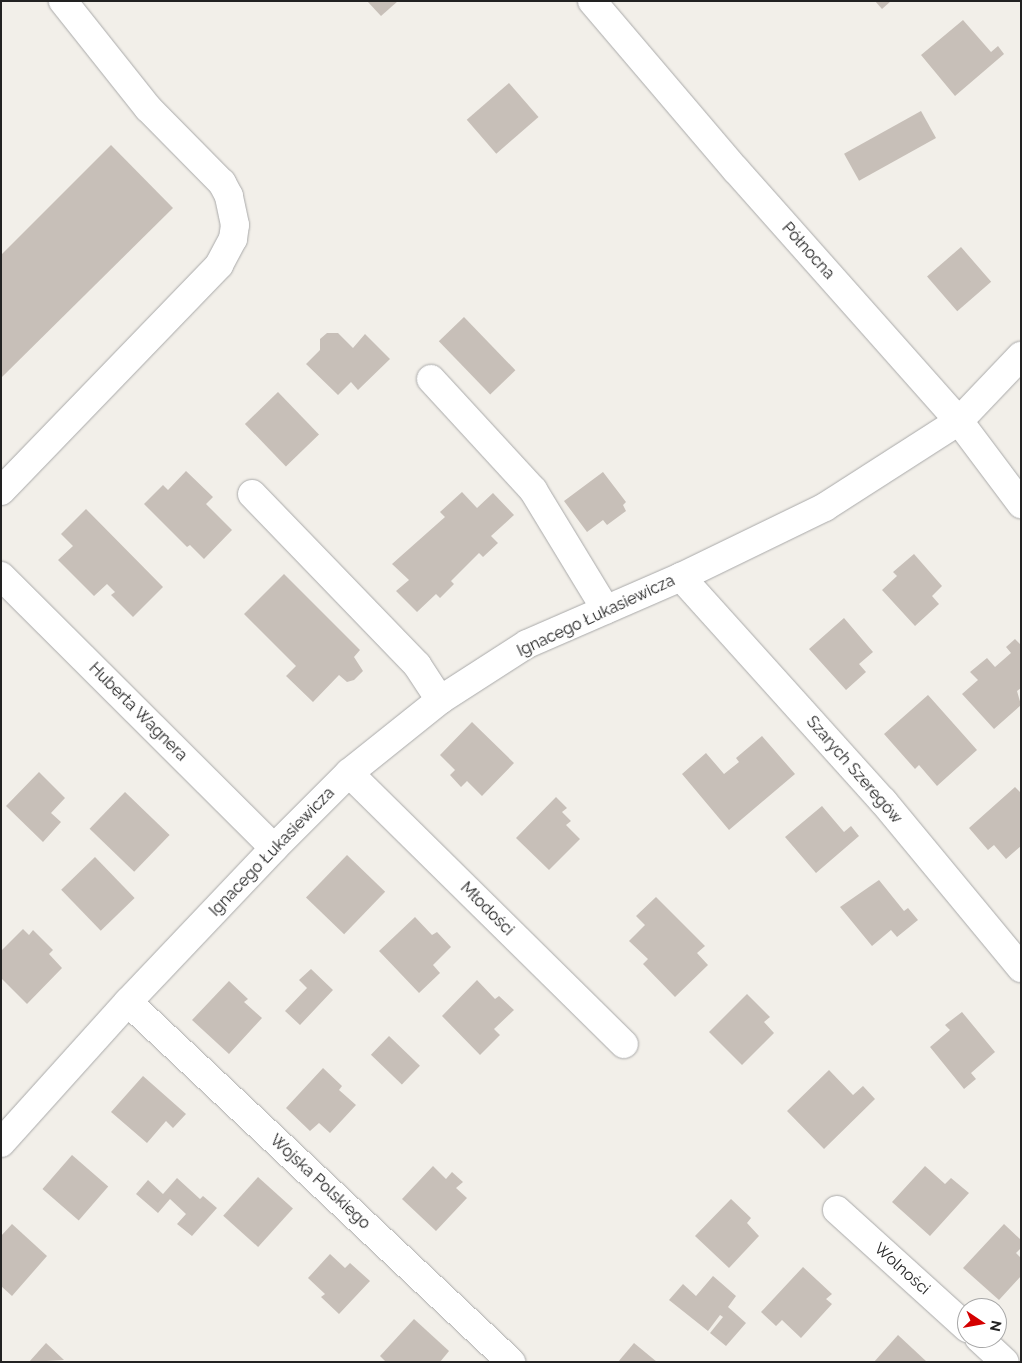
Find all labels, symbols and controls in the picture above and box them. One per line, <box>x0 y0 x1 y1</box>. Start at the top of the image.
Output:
street label: Północna <box>778 219 838 283</box>
street label: Ignacego Łukasiewicza <box>514 571 678 661</box>
street label: Huberta Wagnera <box>85 659 191 765</box>
street label: Szarych Szeregów <box>802 712 906 828</box>
street label: Ignacego Łukasiewicza <box>205 784 339 920</box>
street label: Młodości <box>456 878 518 940</box>
street label: Wojska Polskiego <box>266 1131 374 1233</box>
street label: Wolności <box>870 1239 934 1299</box>
north arrow <box>957 1298 1007 1348</box>
text: N <box>987 1319 1005 1333</box>

